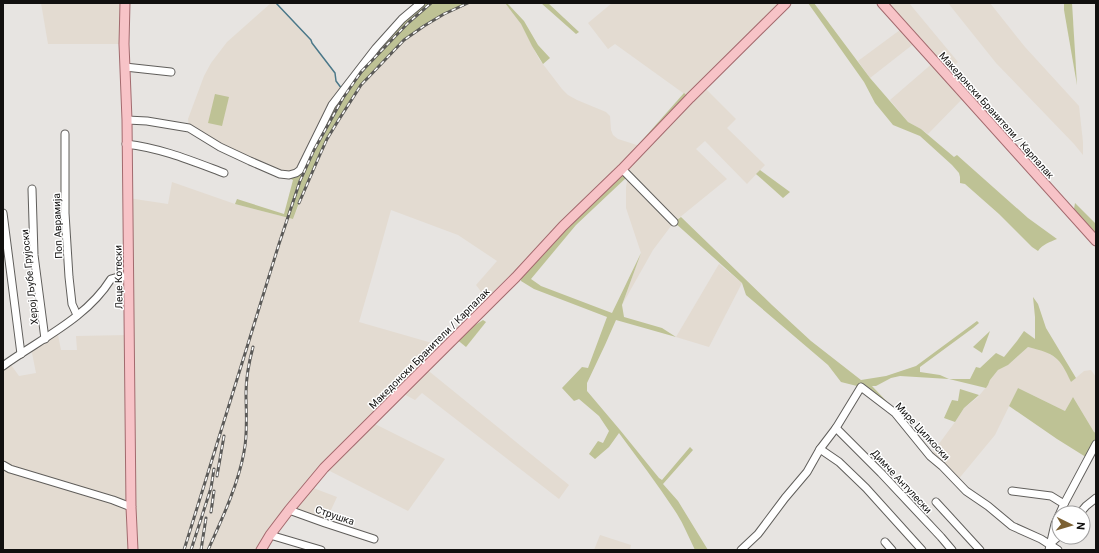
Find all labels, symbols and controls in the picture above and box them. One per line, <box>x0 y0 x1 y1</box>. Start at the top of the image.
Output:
street label: Македонски Бранители / Карпалак <box>937 50 1057 181</box>
street label: Поп Аврамија <box>51 193 64 259</box>
street label: Херој Љубе Грујоски <box>19 229 40 325</box>
street label: Леце Котески <box>112 245 125 309</box>
street label: Македонски Бранители / Карпалак <box>367 285 492 411</box>
street label: Мире Цилкоски <box>893 400 952 462</box>
street label: Димче Антулески <box>869 447 934 516</box>
street label: Струшка <box>314 504 356 527</box>
north arrow <box>1051 505 1091 545</box>
text: N <box>1074 521 1087 530</box>

